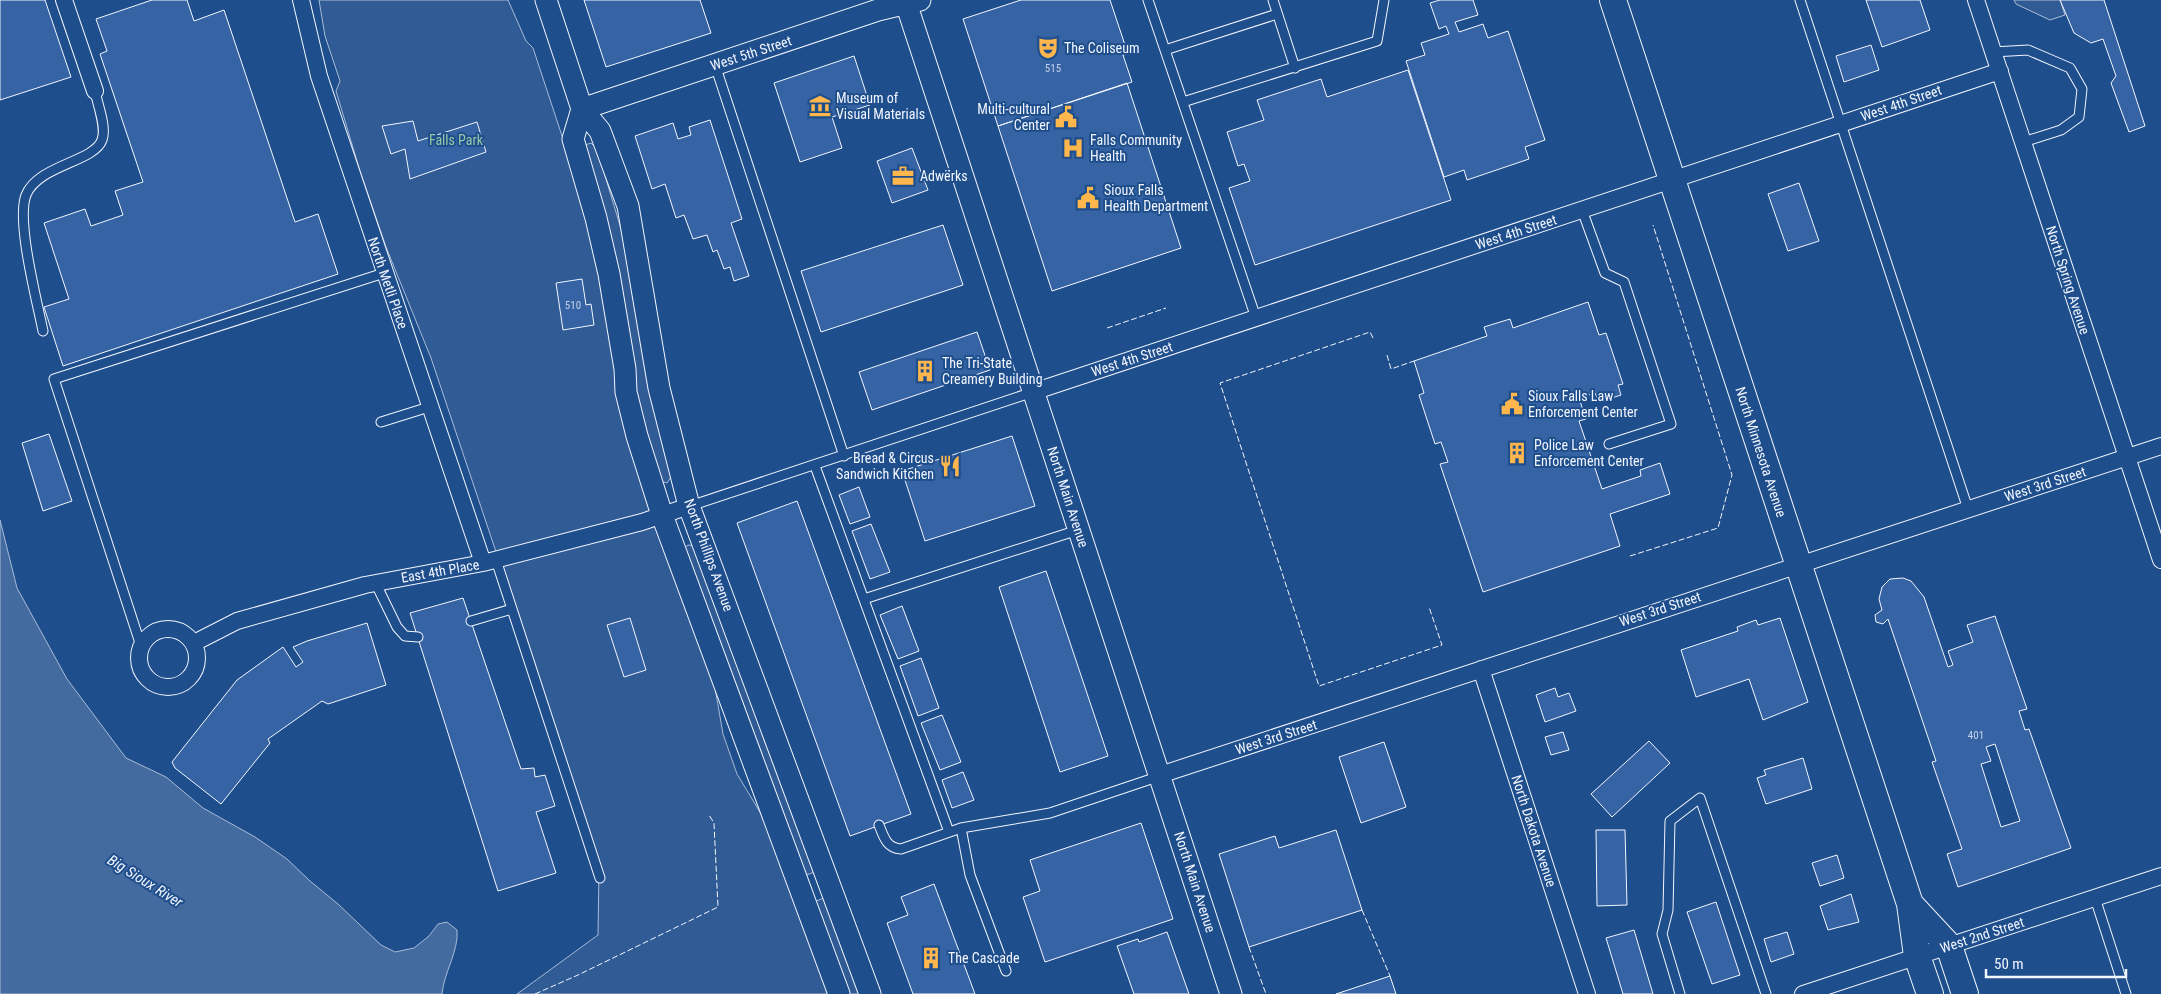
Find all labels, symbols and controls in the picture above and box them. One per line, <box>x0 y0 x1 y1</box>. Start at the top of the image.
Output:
street label: West 5th Street <box>708 32 794 74</box>
theatre icon: The Coliseum <box>1035 35 1061 61</box>
place label: The Coliseum <box>1064 40 1139 56</box>
house number: 515 <box>1045 62 1061 75</box>
street label: West 4th Street <box>1858 82 1944 124</box>
place label: Museum of Visual Materials <box>836 90 925 122</box>
museum icon: Museum of Visual Materials <box>807 93 833 119</box>
place label: Multi-cultural Center <box>977 101 1050 133</box>
public building icon: Multi-cultural Center <box>1053 104 1079 130</box>
park label: Falls Park <box>429 132 484 148</box>
place label: Falls Community Health <box>1090 132 1182 164</box>
hospital icon: Falls Community Health <box>1060 135 1086 161</box>
office icon: Adwёrks <box>890 163 916 189</box>
place label: Adwёrks <box>920 168 968 184</box>
place label: Sioux Falls Health Department <box>1104 182 1208 214</box>
public building icon: Sioux Falls Health Department <box>1075 185 1101 211</box>
street label: West 4th Street <box>1473 211 1559 253</box>
street label: North Spring Avenue <box>2043 224 2093 337</box>
street label: North Metli Place <box>365 235 411 331</box>
house number: 510 <box>565 299 581 312</box>
street label: West 4th Street <box>1089 338 1175 380</box>
place label: The Tri-State Creamery Building <box>942 355 1043 387</box>
building icon: The Tri-State Creamery Building <box>912 358 938 384</box>
street label: North Minnesota Avenue <box>1732 385 1790 520</box>
place label: Sioux Falls Law Enforcement Center <box>1528 388 1638 420</box>
public building icon: Sioux Falls Law Enforcement Center <box>1499 391 1525 417</box>
place label: Police Law Enforcement Center <box>1534 437 1644 469</box>
building icon: Police Law Enforcement Center <box>1504 440 1530 466</box>
street label: North Main Avenue <box>1044 444 1092 550</box>
place label: Bread & Circus Sandwich Kitchen <box>836 450 934 482</box>
restaurant icon: Bread & Circus Sandwich Kitchen <box>937 453 963 479</box>
street label: West 3rd Street <box>2002 463 2088 505</box>
street label: North Phillips Avenue <box>681 497 737 614</box>
street label: East 4th Place <box>400 556 481 586</box>
street label: West 3rd Street <box>1617 588 1703 630</box>
street label: West 3rd Street <box>1233 716 1319 758</box>
house number: 401 <box>1968 729 1984 742</box>
street label: North Dakota Avenue <box>1508 773 1560 889</box>
street label: North Main Avenue <box>1171 829 1219 935</box>
water label: Big Sioux River <box>104 851 186 912</box>
street label: West 2nd Street <box>1938 914 2026 956</box>
building icon: The Cascade <box>918 945 944 971</box>
scale bar <box>1986 946 2126 978</box>
place label: The Cascade <box>948 950 1020 966</box>
text: 50 m <box>1994 955 2024 973</box>

